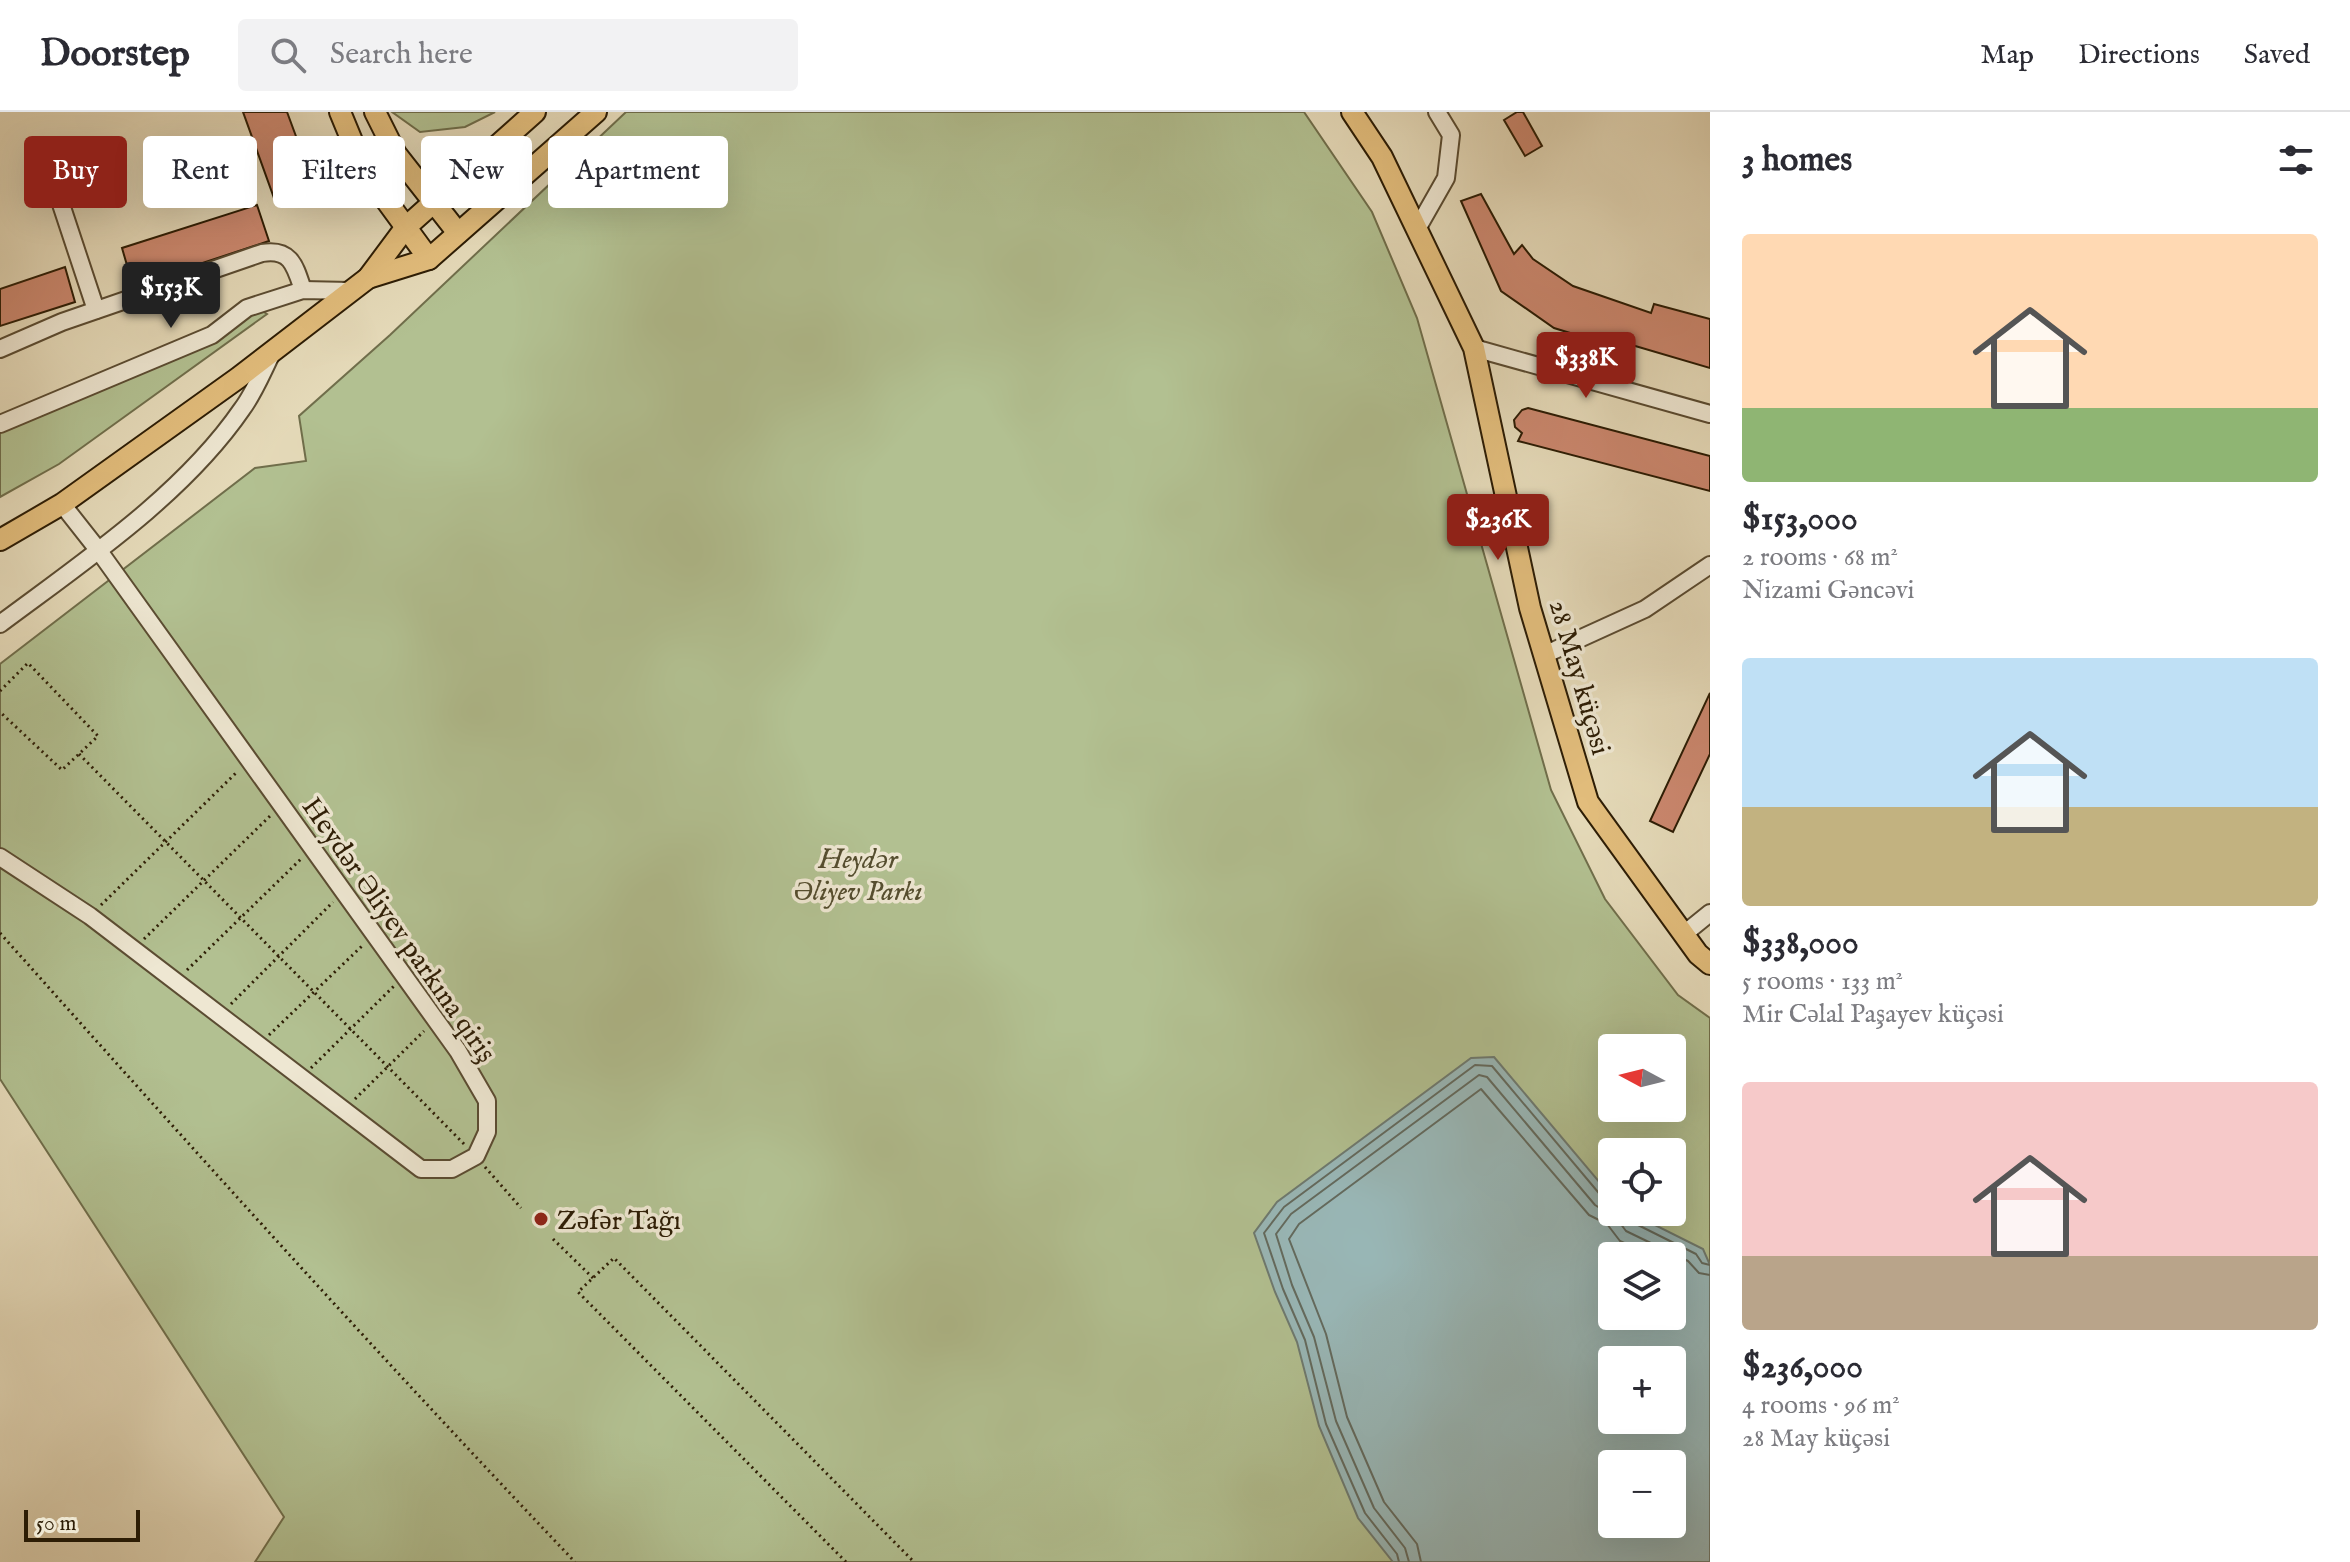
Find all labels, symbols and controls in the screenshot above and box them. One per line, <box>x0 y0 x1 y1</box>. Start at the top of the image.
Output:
search box <box>238 19 798 91</box>
text: Doorstep <box>40 31 190 79</box>
icon: search <box>266 33 310 77</box>
text: Search here <box>330 36 473 74</box>
text: Map <box>1980 38 2034 73</box>
text: Directions <box>2078 38 2200 73</box>
text: Saved <box>2244 38 2310 73</box>
chip: Buy <box>24 136 127 208</box>
chip: Rent <box>143 136 257 208</box>
chip: Filters <box>273 136 405 208</box>
chip: New <box>421 136 532 208</box>
chip: Apartment <box>548 136 728 208</box>
icon: filters <box>2274 138 2318 182</box>
text: 3 homes <box>1742 139 1852 182</box>
pin: $153K <box>115 262 227 330</box>
text: $153K <box>140 271 202 304</box>
icon: home <box>1958 286 2102 430</box>
pin: $338K <box>1530 332 1642 400</box>
text: $338K <box>1555 341 1617 374</box>
pin: $236K <box>1442 494 1554 562</box>
text: $153,000 <box>1742 498 1858 541</box>
text: $236K <box>1465 503 1531 536</box>
text: 2 rooms · 68 m² <box>1742 541 1898 574</box>
text: Nizami Gəncəvi <box>1742 574 1914 607</box>
street label: 28 May küçəsi <box>1540 596 1617 759</box>
icon: home <box>1958 710 2102 854</box>
street label: Heydər Əliyev parkına qiriş <box>293 791 503 1070</box>
park label: Heydər Əliyev Parkı <box>793 843 923 910</box>
text: $338,000 <box>1742 922 1859 965</box>
text: 5 rooms · 133 m² <box>1742 965 1903 998</box>
text: Mir Cəlal Paşayev küçəsi <box>1742 998 2004 1031</box>
north arrow <box>1598 1034 1686 1122</box>
map controls <box>1598 1034 1686 1538</box>
icon: home <box>1958 1134 2102 1278</box>
button: locate <box>1598 1138 1686 1226</box>
place label: Zəfər Tağı <box>557 1204 681 1239</box>
marker: Zəfər Tağı <box>532 1210 550 1228</box>
button: layers <box>1598 1242 1686 1330</box>
button: + <box>1598 1346 1686 1434</box>
text: $236,000 <box>1742 1346 1863 1389</box>
text: 4 rooms · 96 m² <box>1742 1389 1900 1422</box>
text: 28 May küçəsi <box>1742 1422 1890 1455</box>
button: − <box>1598 1450 1686 1538</box>
scale bar <box>24 1506 140 1542</box>
text: 50 m <box>36 1510 77 1538</box>

